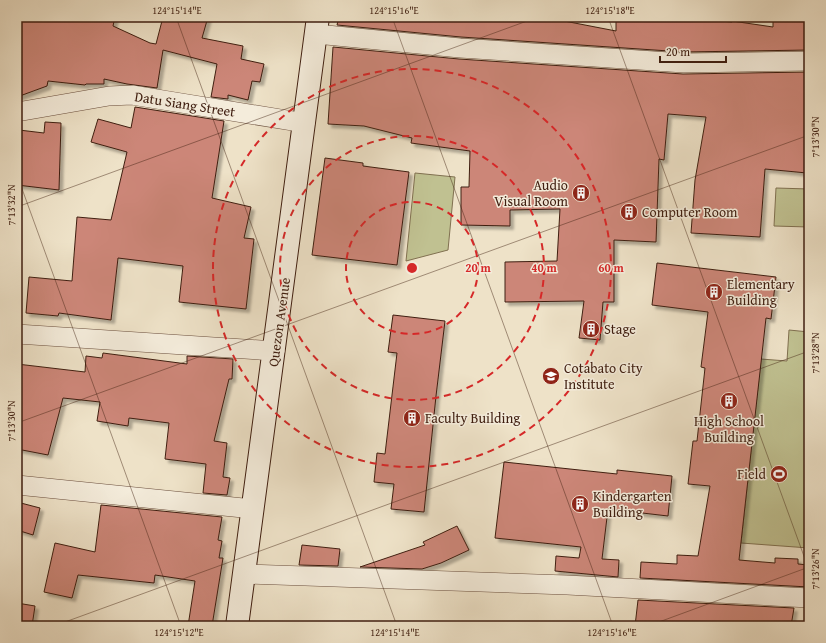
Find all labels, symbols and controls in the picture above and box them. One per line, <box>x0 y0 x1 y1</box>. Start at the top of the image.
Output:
text: 124°15'14"E <box>152 3 202 18</box>
text: 124°15'16"E <box>369 3 419 18</box>
text: 124°15'18"E <box>585 3 635 18</box>
scale bar <box>660 38 726 64</box>
text: 20 m <box>666 43 690 60</box>
street label: Datu Siang Street <box>133 86 237 122</box>
text: 7°13'30"N <box>808 116 823 158</box>
place label: Audio Visual Room <box>494 175 569 211</box>
building icon: Audio Visual Room <box>571 183 591 203</box>
text: 7°13'32"N <box>4 184 19 226</box>
building icon: Computer Room <box>619 202 639 222</box>
place label: Computer Room <box>642 202 738 222</box>
text: 20 m <box>465 259 491 276</box>
text: 40 m <box>531 259 557 276</box>
text: 60 m <box>598 259 624 276</box>
centre of rings <box>405 261 419 275</box>
place label: Elementary Building <box>727 274 795 310</box>
street label: Quezon Avenue <box>263 276 295 368</box>
building icon: Elementary Building <box>704 282 724 302</box>
building icon: Stage <box>581 319 601 339</box>
place label: Stage <box>604 319 636 339</box>
text: 7°13'28"N <box>808 332 823 374</box>
place label: Cotabato City Institute <box>564 358 643 394</box>
school or university icon: Cotabato City Institute <box>541 366 561 386</box>
building icon: High School Building <box>719 391 739 411</box>
text: 7°13'30"N <box>4 400 19 442</box>
building icon: Faculty Building <box>402 408 422 428</box>
place label: Faculty Building <box>425 408 520 428</box>
place label: High School Building <box>694 411 764 447</box>
place label: Field <box>737 464 767 484</box>
sports icon: Field <box>769 464 789 484</box>
place label: Kindergarten Building <box>593 486 672 522</box>
building icon: Kindergarten Building <box>570 494 590 514</box>
text: 7°13'26"N <box>808 548 823 590</box>
text: 124°15'12"E <box>154 625 204 640</box>
text: 124°15'14"E <box>370 625 420 640</box>
text: 124°15'16"E <box>587 625 637 640</box>

